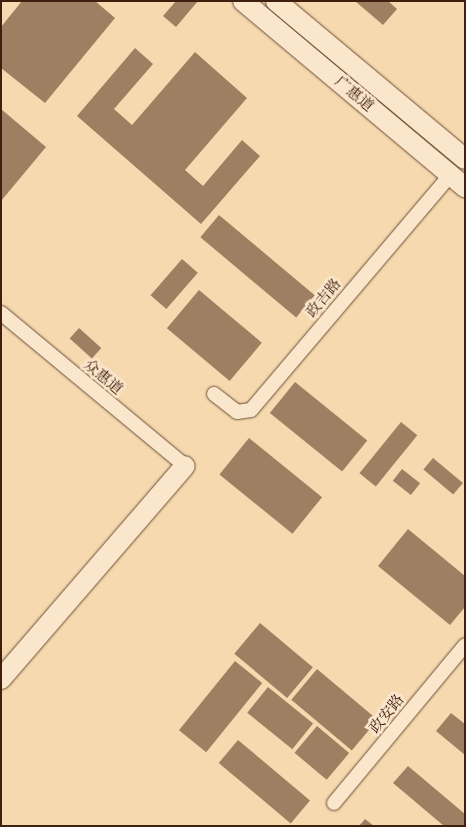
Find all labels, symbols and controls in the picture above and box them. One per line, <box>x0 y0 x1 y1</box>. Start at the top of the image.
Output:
street label: 广惠道 <box>331 73 377 115</box>
street label: 政吉路 <box>303 275 345 321</box>
street label: 众惠道 <box>80 356 126 398</box>
street label: 政安路 <box>366 691 408 737</box>

